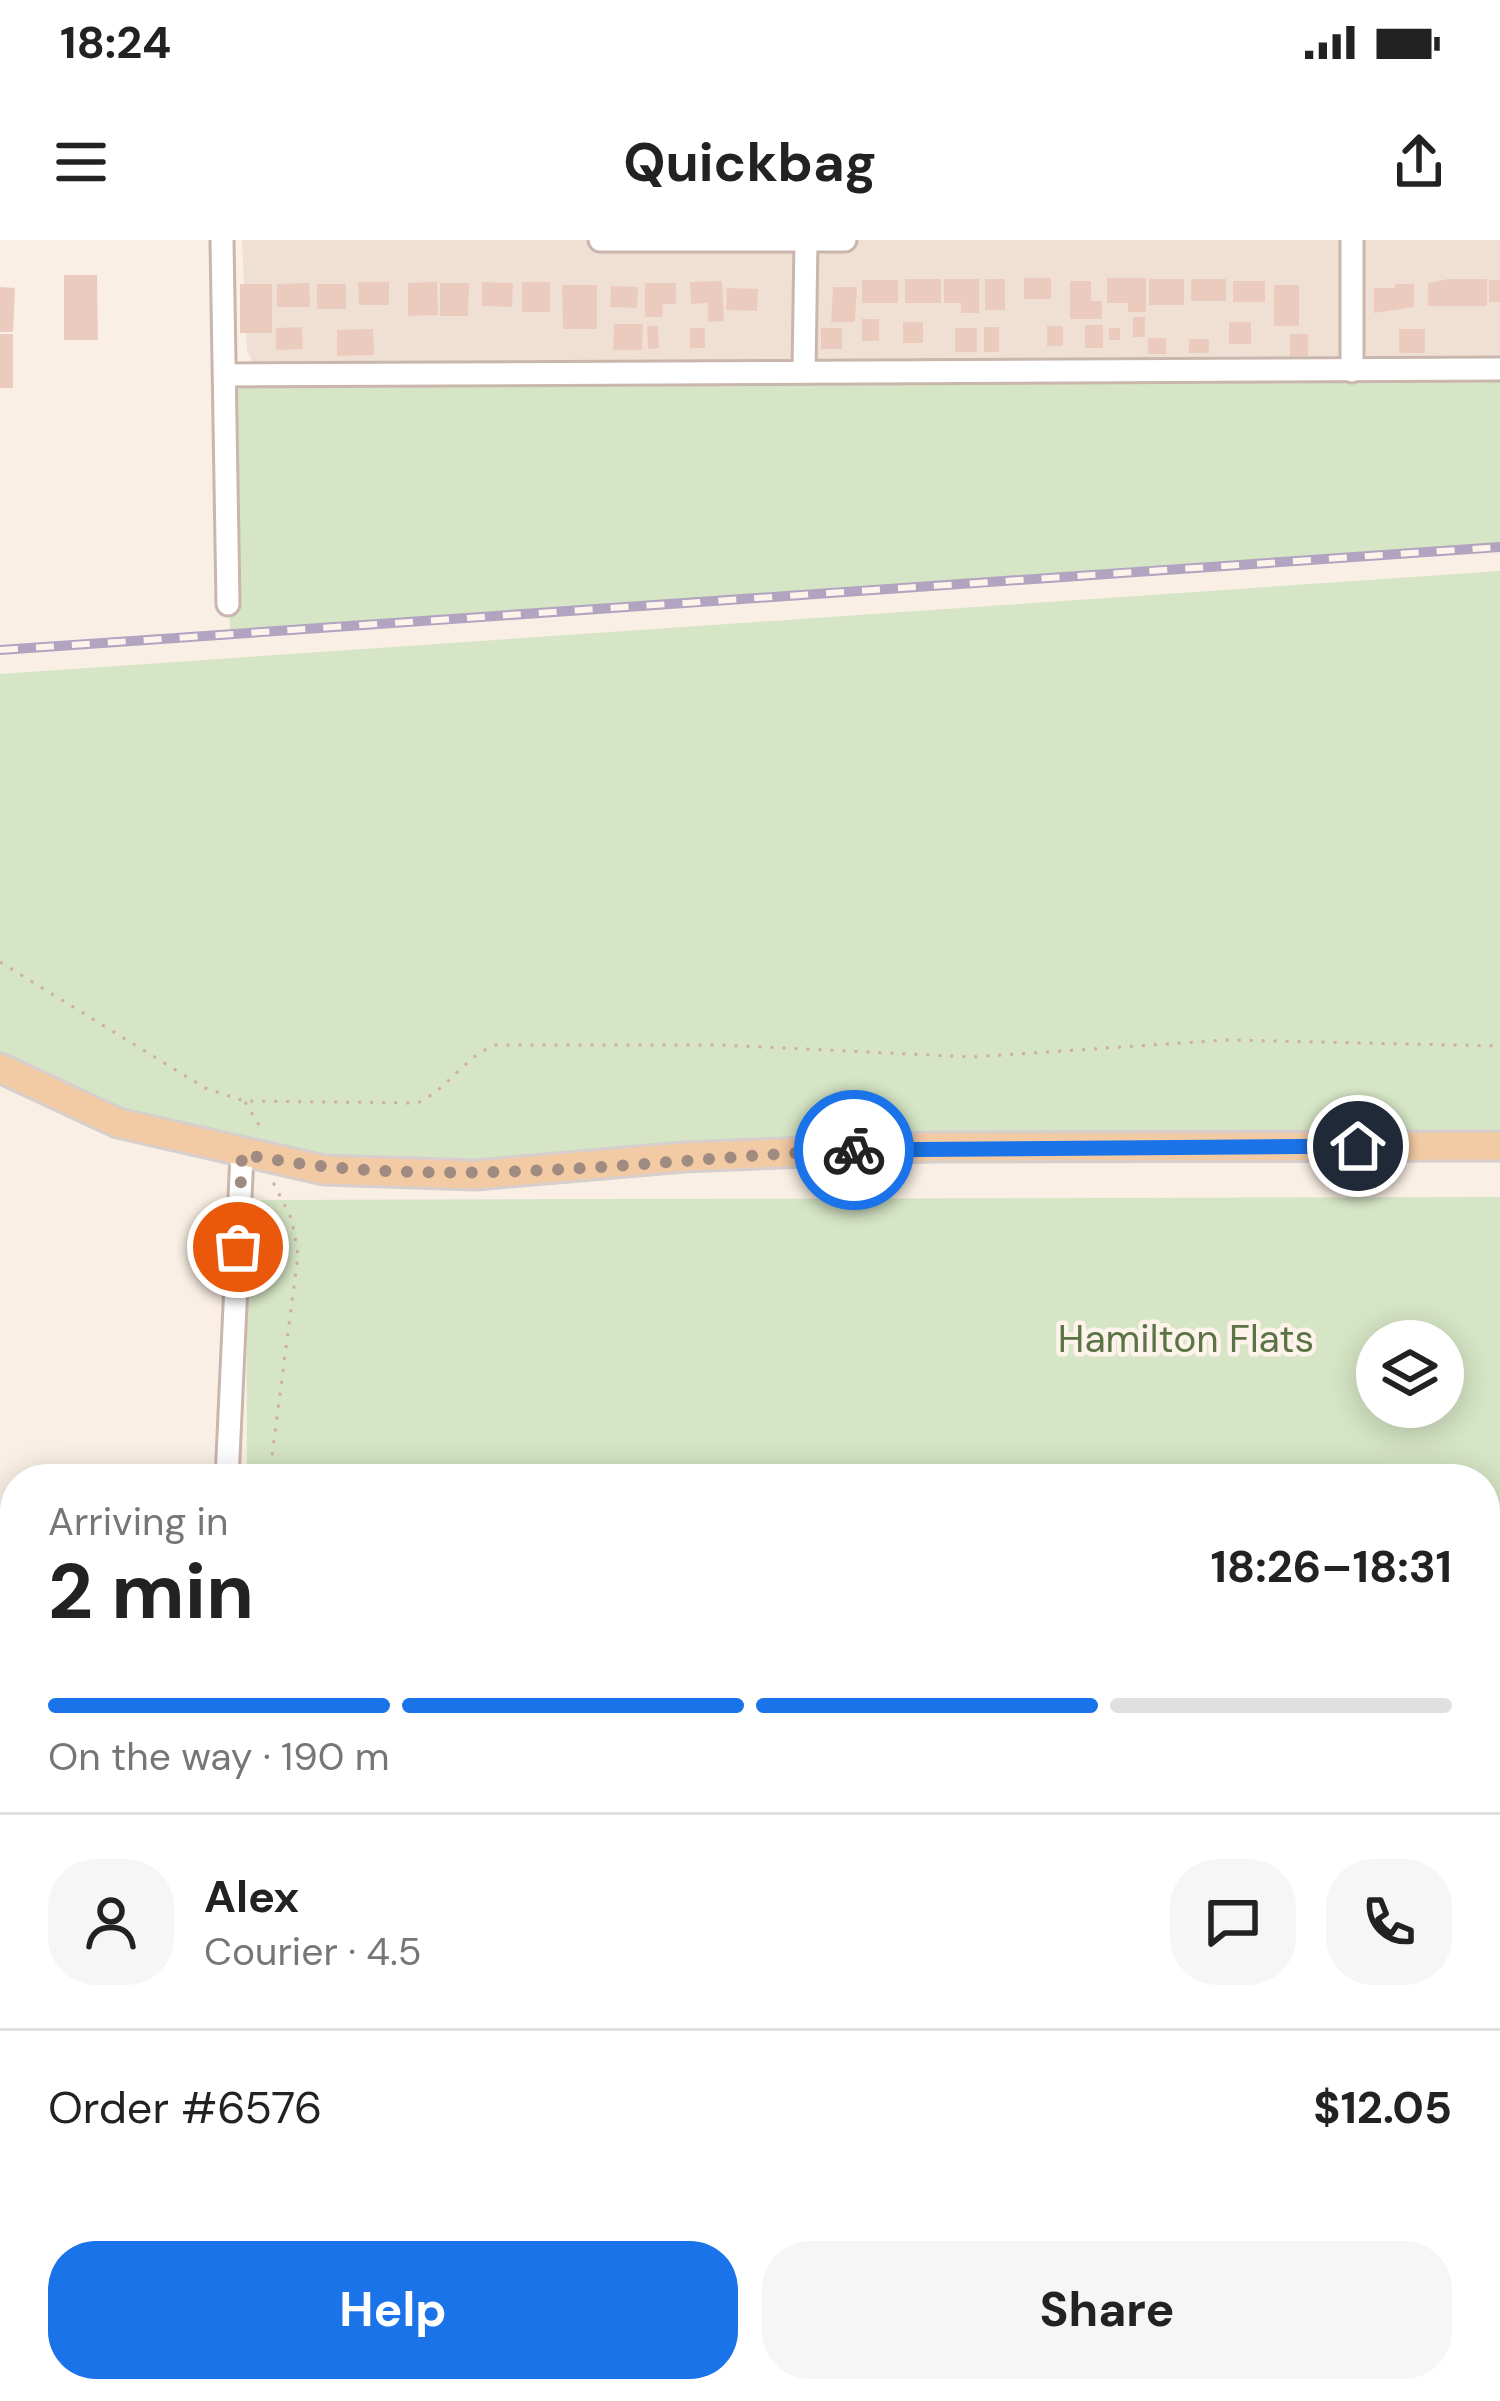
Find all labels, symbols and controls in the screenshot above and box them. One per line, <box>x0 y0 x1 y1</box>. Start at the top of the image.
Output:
text: 18:24 <box>60 13 171 72</box>
text: Quickbag <box>623 127 877 198</box>
icon: menu <box>48 129 114 195</box>
icon: share <box>1386 129 1452 195</box>
courier <box>794 1090 914 1210</box>
pin <box>1307 1095 1409 1197</box>
icon: home <box>1325 1113 1391 1179</box>
icon: bike <box>821 1117 887 1183</box>
pin <box>187 1196 289 1298</box>
icon: bag <box>205 1214 271 1280</box>
park label: Hamilton Flats <box>1058 1313 1314 1364</box>
map controls <box>1356 1320 1464 1428</box>
button: layers <box>1356 1320 1464 1428</box>
text: Arriving in <box>48 1496 228 1547</box>
text: 18:26–18:31 <box>1210 1537 1452 1596</box>
text: 2 min <box>48 1541 254 1642</box>
text: On the way · 190 m <box>48 1731 389 1782</box>
button: person <box>48 1859 174 1985</box>
button: chat <box>1170 1859 1296 1985</box>
button: phone <box>1326 1859 1452 1985</box>
text: Alex <box>204 1867 299 1926</box>
text: Courier · 4.5 <box>204 1926 421 1977</box>
text: Order #6576 <box>48 2078 322 2137</box>
text: $12.05 <box>1313 2078 1452 2137</box>
button: Help <box>48 2241 738 2379</box>
button: Share <box>762 2241 1452 2379</box>

